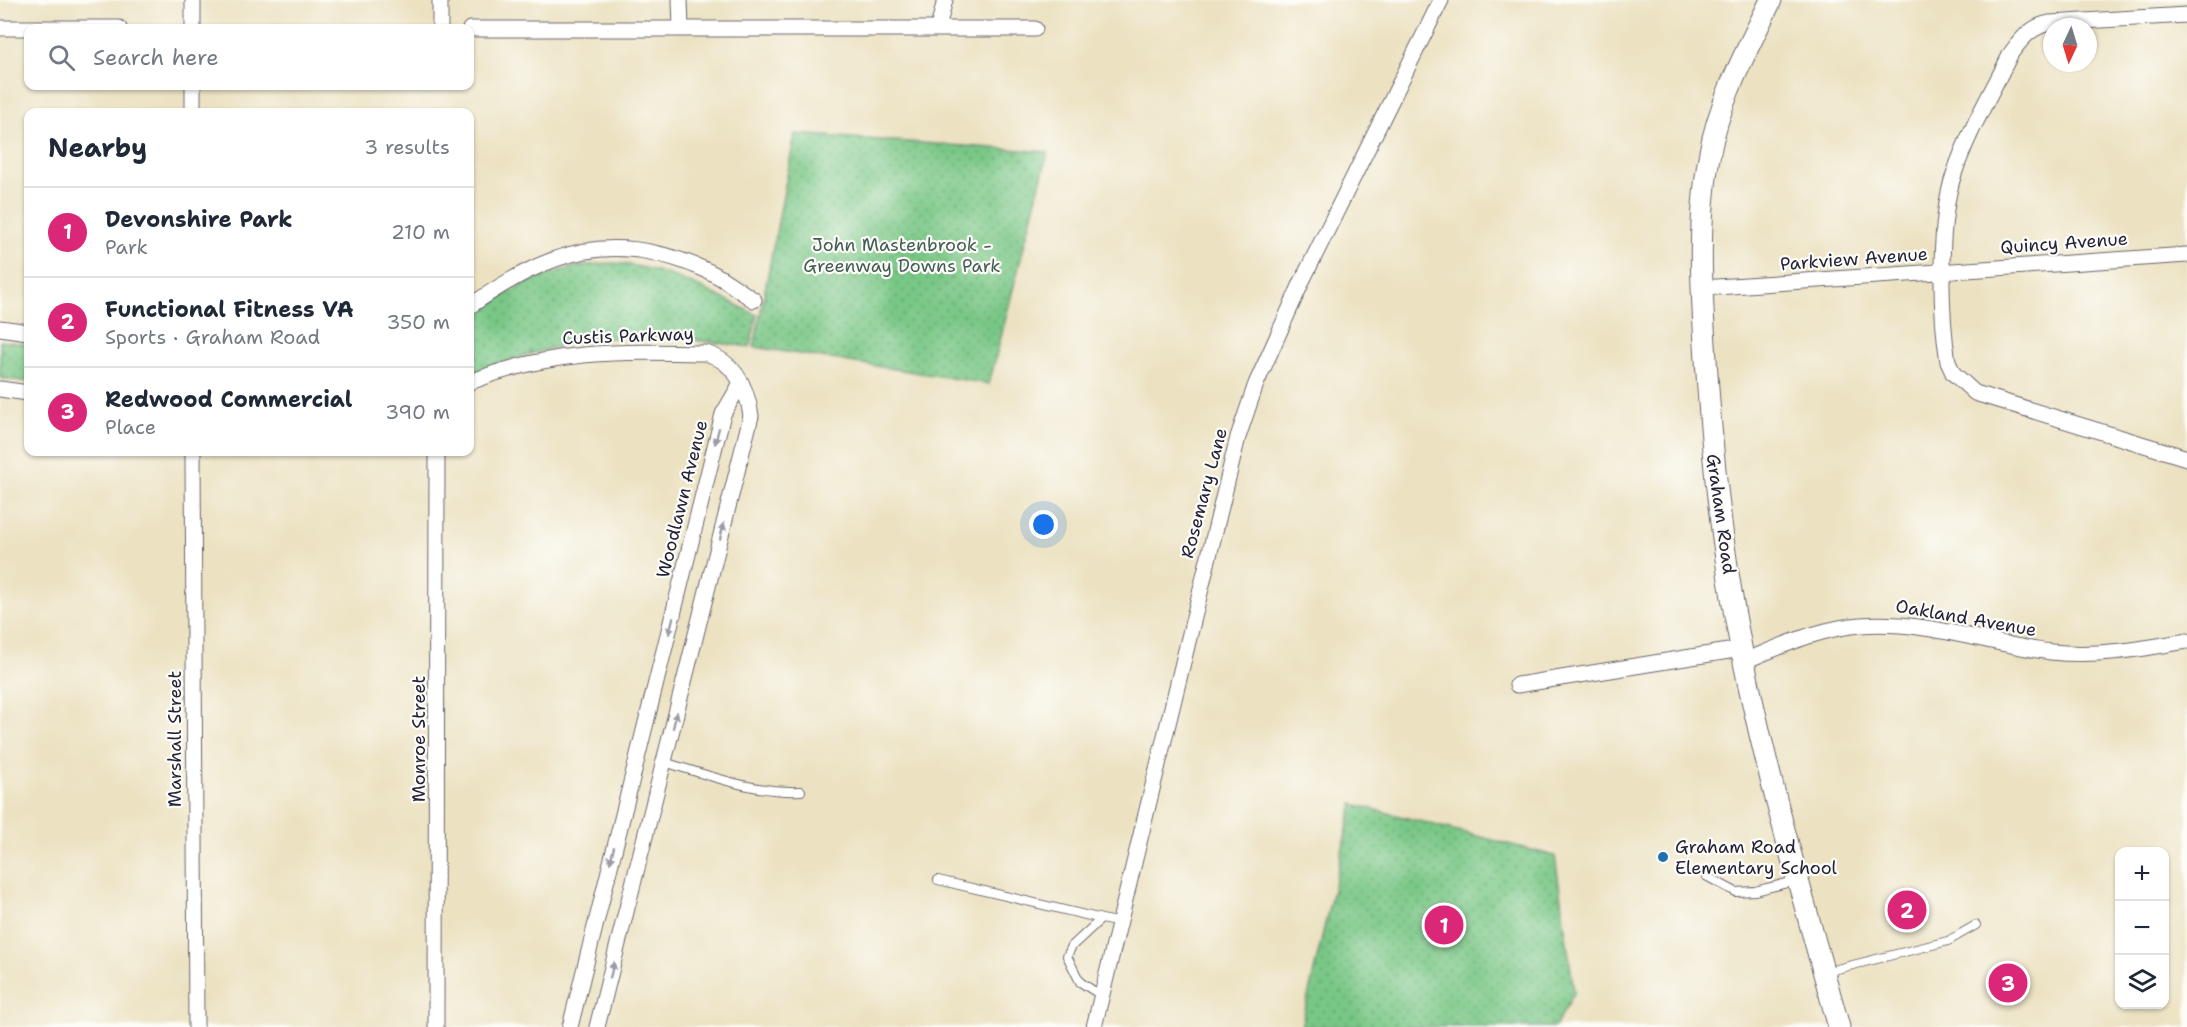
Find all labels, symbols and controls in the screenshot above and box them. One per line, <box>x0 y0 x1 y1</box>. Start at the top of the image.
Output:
north arrow <box>2043 18 2097 72</box>
search box <box>24 24 474 90</box>
icon: search <box>45 41 78 74</box>
text: Search here <box>93 43 219 72</box>
text: Nearby <box>48 130 147 165</box>
text: 3 results <box>364 134 450 160</box>
text: Devonshire Park <box>105 205 293 234</box>
text: 1 <box>63 219 72 245</box>
text: 210 m <box>391 219 450 245</box>
street label: Quincy Avenue <box>1999 227 2129 259</box>
park label: John Mastenbrook - Greenway Downs Park <box>803 233 1001 278</box>
text: Park <box>105 234 148 260</box>
street label: Parkview Avenue <box>1779 242 1929 276</box>
text: Functional Fitness VA <box>105 295 354 324</box>
text: 2 <box>61 309 75 335</box>
text: 350 m <box>386 309 450 335</box>
street label: Custis Parkway <box>562 322 694 350</box>
text: Sports · Graham Road <box>105 324 320 350</box>
text: Redwood Commercial <box>105 385 352 414</box>
text: 3 <box>61 399 75 425</box>
text: 390 m <box>385 399 450 425</box>
text: Place <box>105 414 156 440</box>
street label: Woodlawn Avenue <box>651 418 713 580</box>
street label: Rosemary Lane <box>1175 425 1233 561</box>
one-way arrow <box>712 427 722 445</box>
street label: Graham Road <box>1701 452 1741 576</box>
your location <box>1029 510 1058 539</box>
one-way arrow <box>718 522 728 540</box>
street label: Oakland Avenue <box>1894 594 2038 642</box>
one-way arrow <box>665 616 675 635</box>
street label: Marshall Street <box>163 671 187 807</box>
street label: Monroe Street <box>407 676 431 802</box>
one-way arrow <box>670 711 680 729</box>
place label: Graham Road Elementary School <box>1675 835 1838 880</box>
one-way arrow <box>607 846 617 865</box>
map controls <box>2115 847 2169 1009</box>
button: + <box>2115 847 2169 901</box>
marker: Graham Road Elementary School <box>1656 850 1670 864</box>
pin: 2 <box>1888 888 1926 932</box>
button: − <box>2115 901 2169 955</box>
pin: 1 <box>1424 902 1464 948</box>
button: layers <box>2115 955 2169 1009</box>
pin: 3 <box>1988 960 2028 1006</box>
one-way arrow <box>607 961 617 979</box>

